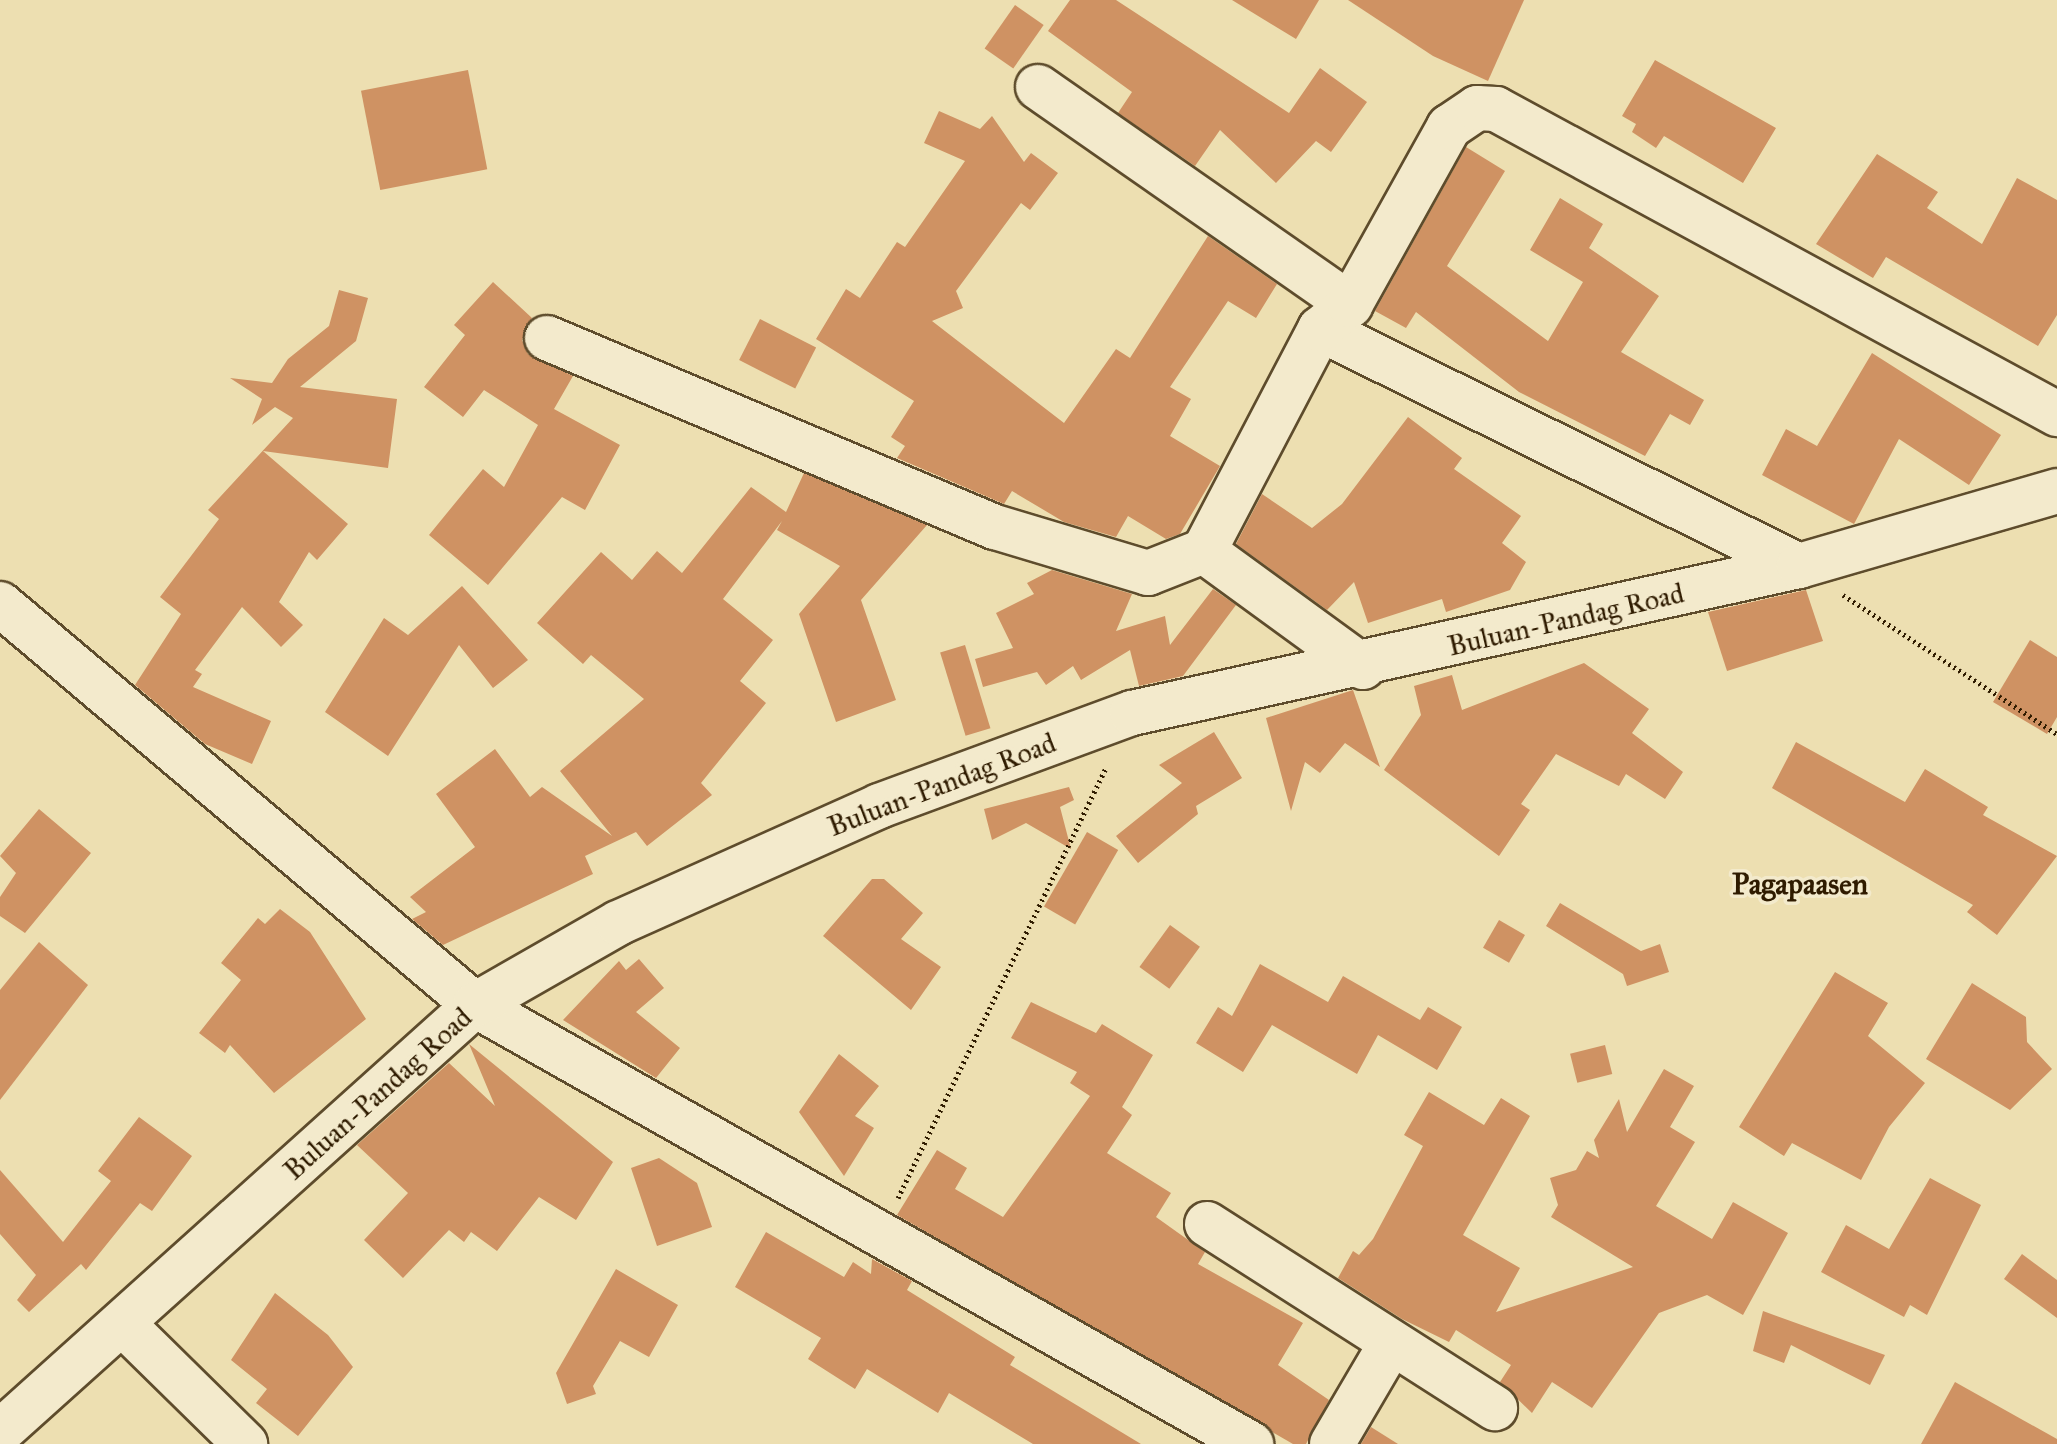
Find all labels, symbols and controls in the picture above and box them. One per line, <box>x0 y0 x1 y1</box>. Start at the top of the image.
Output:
street label: Buluan-Pandag Road <box>1445 576 1687 664</box>
street label: Buluan-Pandag Road <box>823 726 1061 844</box>
district label: Pagapaasen <box>1732 866 1868 902</box>
street label: Buluan-Pandag Road <box>277 1001 479 1187</box>

